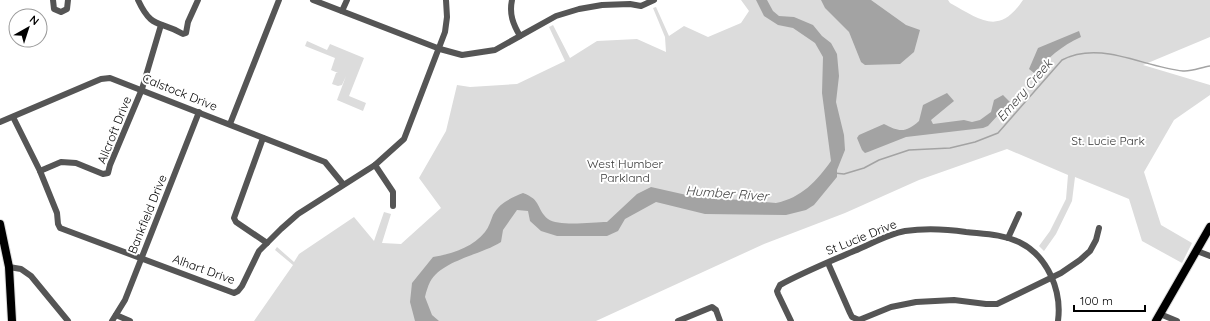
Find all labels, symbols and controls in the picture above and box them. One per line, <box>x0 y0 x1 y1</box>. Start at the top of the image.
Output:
north arrow <box>8 8 48 48</box>
text: N <box>27 12 42 28</box>
water label: Emery Creek <box>993 55 1056 124</box>
street label: Calstock Drive <box>140 70 220 114</box>
street label: Allcroft Drive <box>94 94 134 166</box>
park label: St. Lucie Park <box>1071 133 1145 148</box>
park label: West Humber Parkland <box>587 156 664 185</box>
street label: Bankfield Drive <box>124 172 170 256</box>
water label: Humber River <box>685 182 771 204</box>
street label: St Lucie Drive <box>823 216 899 258</box>
street label: Alhart Drive <box>171 251 238 287</box>
scale bar <box>1074 287 1145 313</box>
text: 100 m <box>1080 293 1113 308</box>

